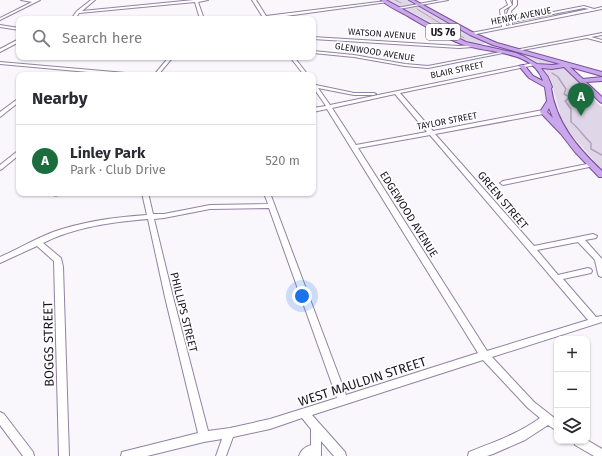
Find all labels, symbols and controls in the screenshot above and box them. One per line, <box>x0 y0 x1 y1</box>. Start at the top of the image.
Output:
street label: HENRY AVENUE <box>490 5 552 27</box>
search box <box>16 16 316 60</box>
road number: US 76 <box>426 24 460 40</box>
icon: search <box>30 27 52 49</box>
street label: WATSON AVENUE <box>348 27 416 41</box>
text: Search here <box>62 29 142 47</box>
street label: GLENWOOD AVENUE <box>334 41 416 63</box>
street label: BLAIR STREET <box>429 59 485 81</box>
pin: A <box>568 83 594 116</box>
text: Nearby <box>32 88 87 109</box>
street label: TAYLOR STREET <box>416 110 478 132</box>
text: Linley Park <box>70 144 145 162</box>
text: A <box>41 153 49 168</box>
text: 520 m <box>265 153 300 168</box>
text: Park · Club Drive <box>70 162 166 177</box>
street label: EDGEWOOD AVENUE <box>377 169 440 260</box>
street label: GREEN STREET <box>475 169 531 232</box>
street label: PHILLIPS STREET <box>167 271 200 354</box>
your location <box>292 286 312 306</box>
street label: BOGGS STREET <box>40 301 57 387</box>
map controls <box>554 336 590 444</box>
button: + <box>554 336 590 372</box>
street label: WEST MAULDIN STREET <box>296 354 428 409</box>
button: − <box>554 372 590 408</box>
button: layers <box>554 408 590 444</box>

